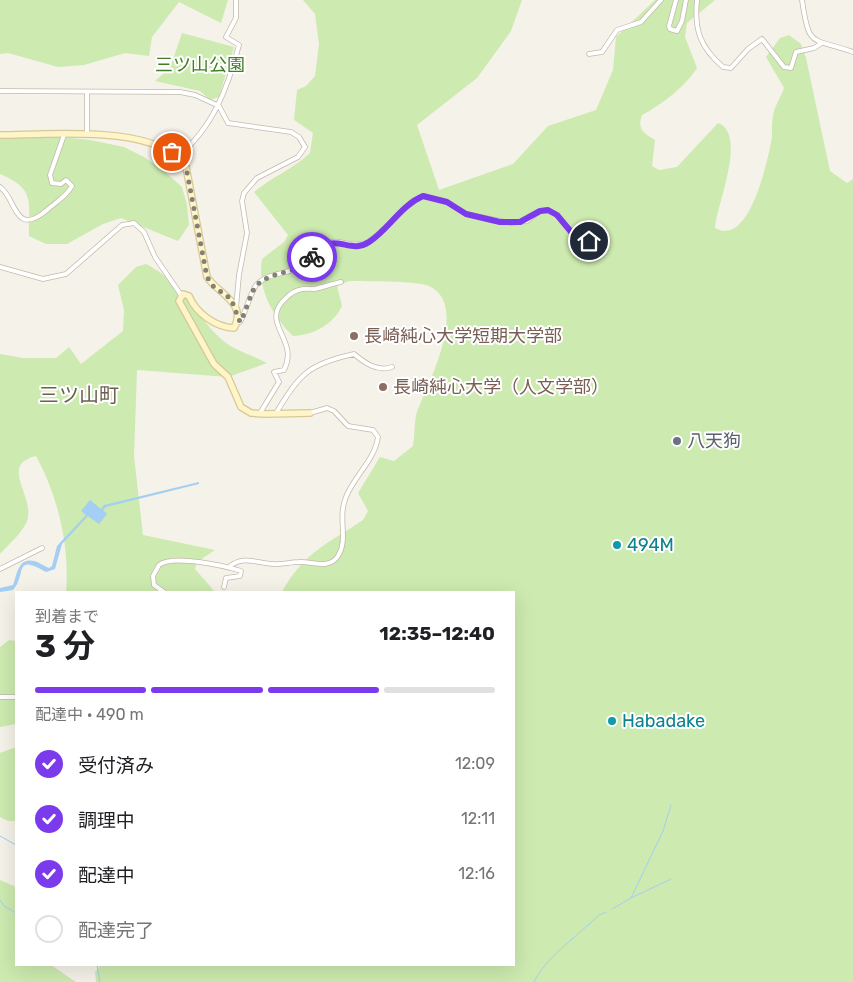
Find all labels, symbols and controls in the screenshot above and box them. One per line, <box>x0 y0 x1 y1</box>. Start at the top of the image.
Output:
park label: 三ツ山公園 <box>155 54 245 76</box>
pin <box>151 131 193 173</box>
icon: bag <box>158 138 186 166</box>
pin <box>568 220 610 262</box>
icon: home <box>575 227 603 255</box>
courier <box>287 232 337 282</box>
icon: bike <box>298 243 326 271</box>
place label: 長崎純心大学短期大学部 <box>364 325 562 347</box>
marker: 長崎純心大学短期大学部 <box>348 330 360 342</box>
place label: 長崎純心大学（人文学部） <box>393 376 609 398</box>
marker: 長崎純心大学（人文学部） <box>377 381 389 393</box>
district label: 三ツ山町 <box>39 383 119 407</box>
place label: 八天狗 <box>687 430 741 452</box>
marker: 八天狗 <box>671 435 683 447</box>
place label: 494M <box>627 534 674 556</box>
marker: 494M <box>611 539 623 551</box>
text: 到着まで <box>35 607 99 626</box>
text: 12:35–12:40 <box>379 622 495 645</box>
text: 3 分 <box>35 627 95 665</box>
text: 配達中 · 490 m <box>35 705 144 724</box>
place label: Habadake <box>622 710 705 732</box>
marker: Habadake <box>606 715 618 727</box>
icon: check <box>35 750 63 778</box>
text: 受付済み <box>78 754 154 777</box>
text: 12:09 <box>455 754 495 773</box>
icon: check <box>35 805 63 833</box>
text: 調理中 <box>78 809 135 832</box>
text: 12:11 <box>461 809 495 828</box>
icon: check <box>35 860 63 888</box>
text: 配達中 <box>78 864 135 887</box>
text: 12:16 <box>458 864 495 883</box>
text: 配達完了 <box>78 919 154 942</box>

